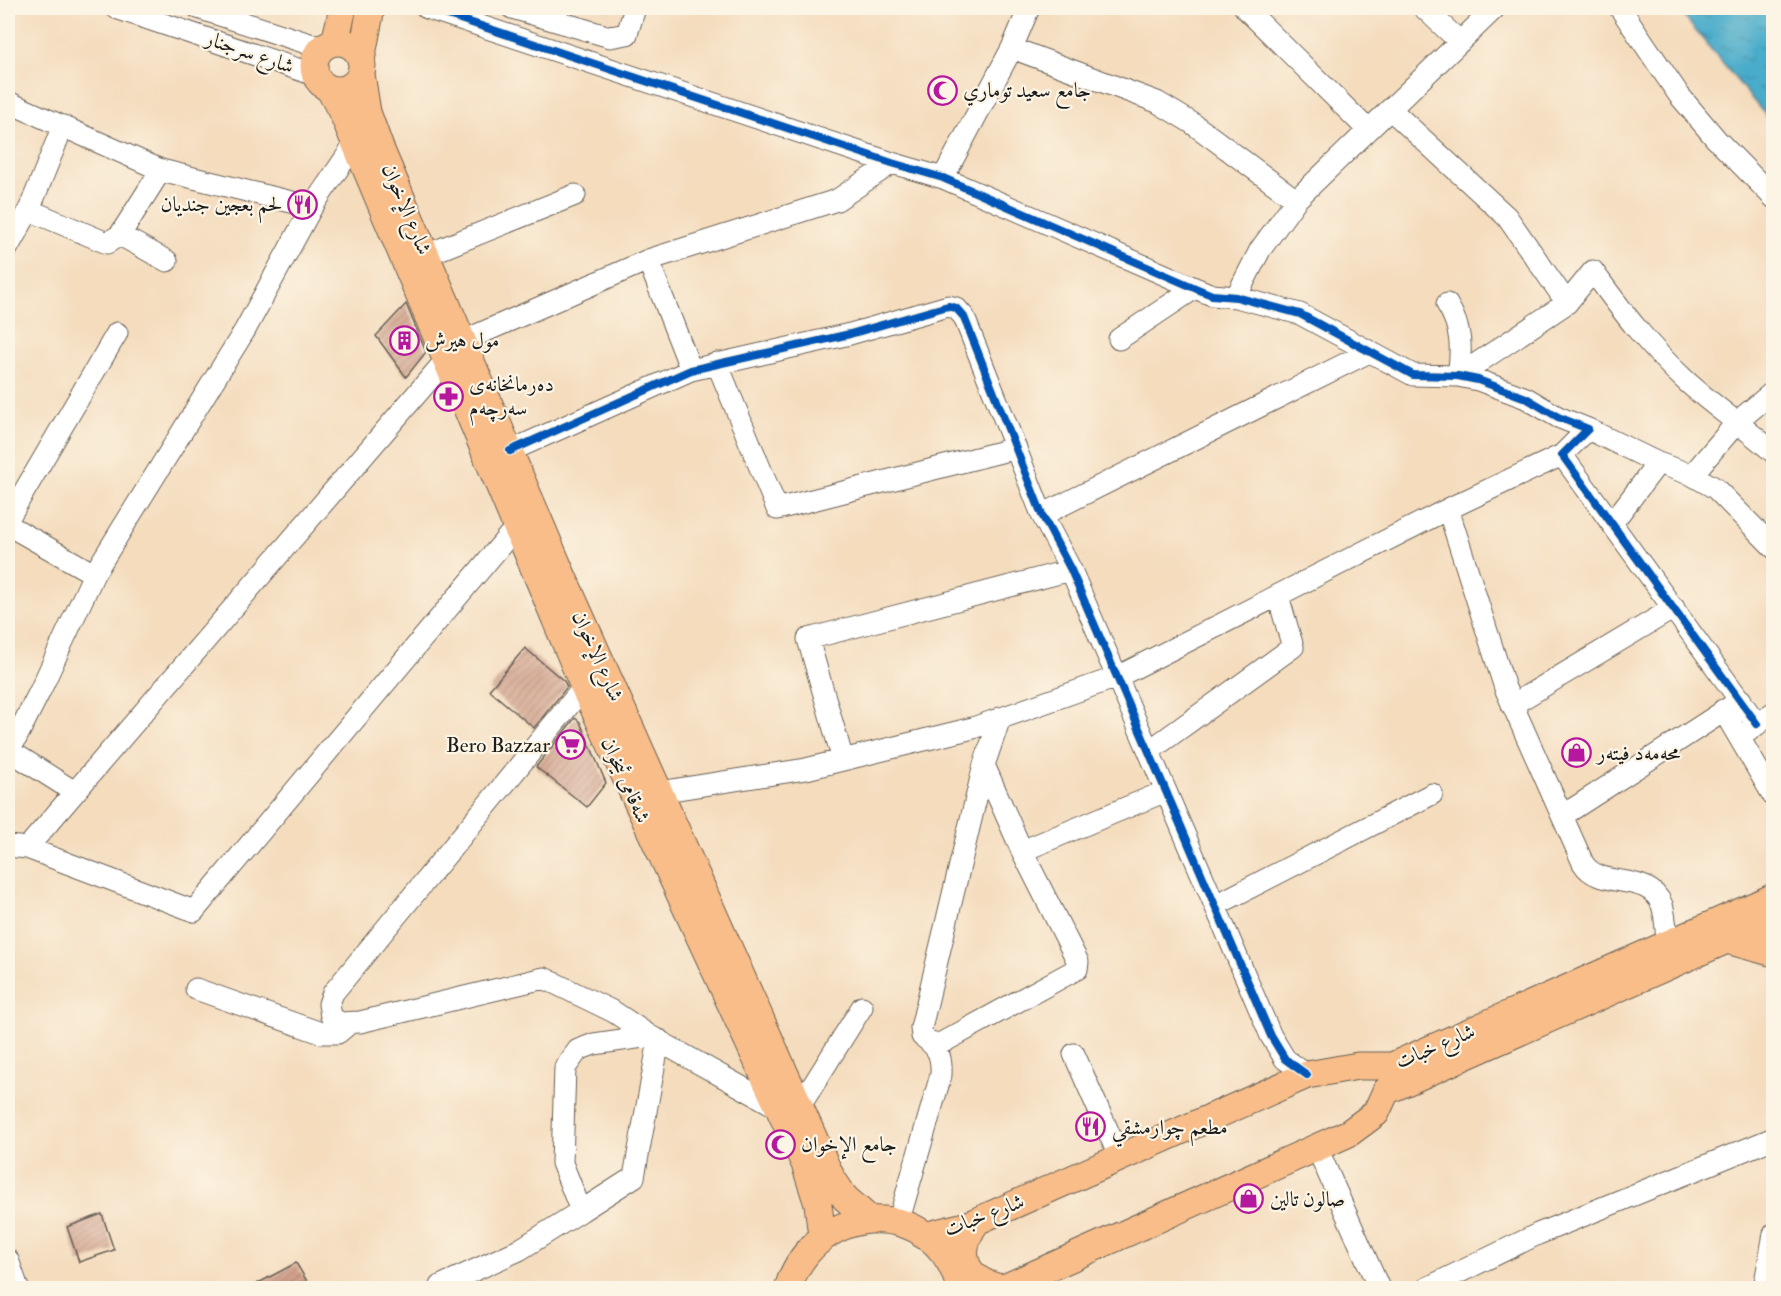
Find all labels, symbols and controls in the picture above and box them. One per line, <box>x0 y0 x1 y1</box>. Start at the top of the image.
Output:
street label: شارع سرجنار <box>199 24 298 84</box>
mosque icon: جامع سعيد توماري <box>926 74 958 106</box>
place label: جامع سعيد توماري <box>963 77 1091 109</box>
street label: شارع الإخوان <box>372 160 438 260</box>
restaurant icon: لحم بعجين جنديان <box>287 188 319 220</box>
place label: لحم بعجين جنديان <box>161 191 282 224</box>
building icon: مول هيرش <box>388 324 420 356</box>
place label: مول هيرش <box>425 327 499 354</box>
place label: دەرمانخانەی سەرچەم <box>469 371 554 426</box>
pharmacy icon: دەرمانخانەی سەرچەم <box>432 380 464 412</box>
street label: شارع الإخوان <box>562 607 629 707</box>
supermarket icon: Bero Bazzar <box>555 729 587 761</box>
place label: Bero Bazzar <box>446 732 550 759</box>
street label: شەقامی ئیخوان <box>595 733 656 827</box>
shop icon: محەمەد فیتەر <box>1560 737 1592 769</box>
place label: محەمەد فیتەر <box>1595 740 1681 767</box>
street label: شارع خبات <box>1391 1018 1481 1079</box>
restaurant icon: مطعم چوارمشقي <box>1075 1111 1107 1143</box>
place label: مطعم چوارمشقي <box>1112 1114 1228 1147</box>
mosque icon: جامع الإخوان <box>764 1128 796 1160</box>
place label: جامع الإخوان <box>801 1131 897 1163</box>
shop icon: صالون تالين <box>1233 1183 1265 1215</box>
place label: صالون تالين <box>1270 1186 1345 1213</box>
street label: شارع خبات <box>940 1188 1030 1247</box>

